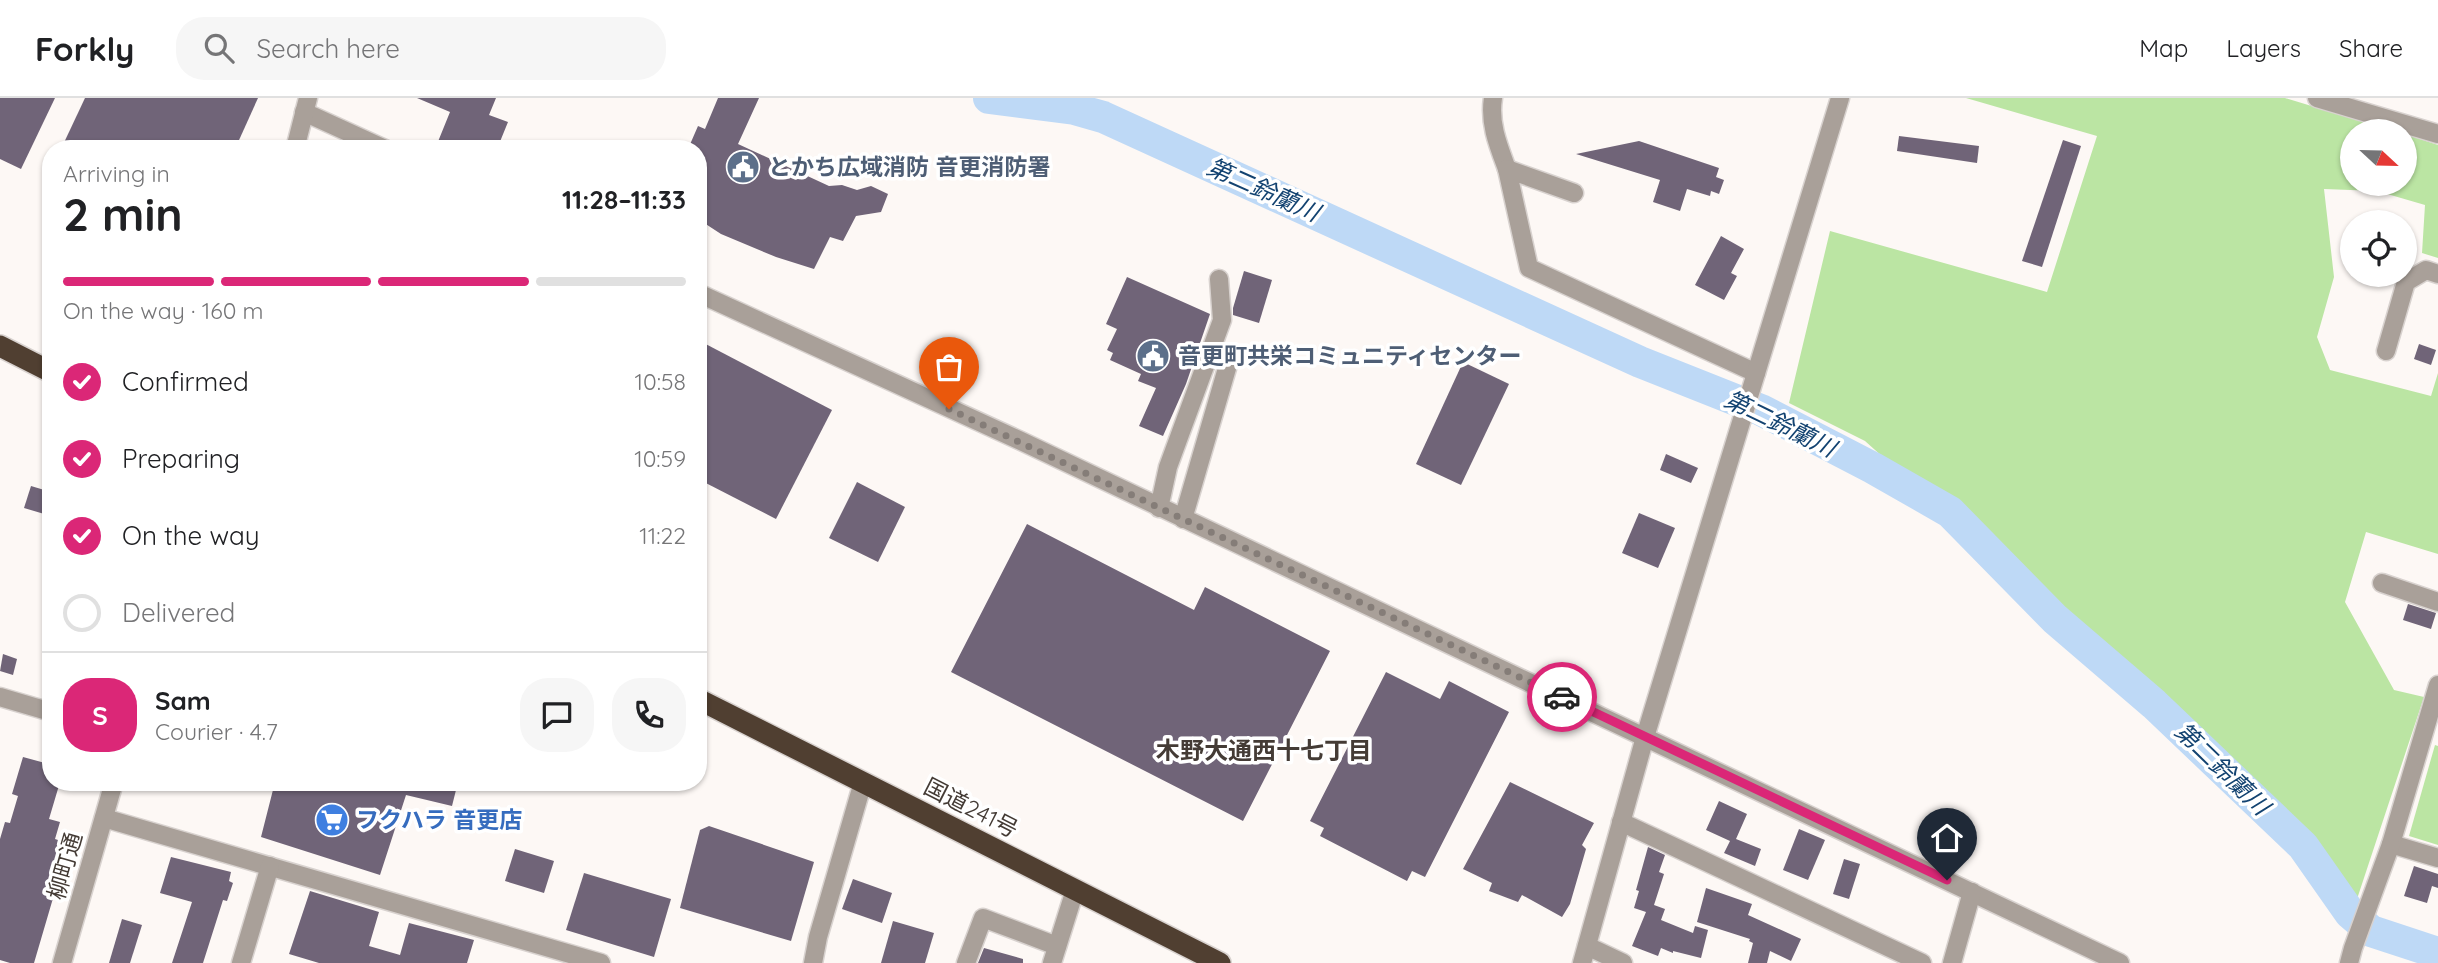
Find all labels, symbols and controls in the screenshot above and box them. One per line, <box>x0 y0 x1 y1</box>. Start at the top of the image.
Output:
search box <box>176 17 666 80</box>
text: Forkly <box>35 28 134 69</box>
icon: search <box>200 29 238 67</box>
text: Search here <box>256 32 400 65</box>
text: Map <box>2139 33 2188 63</box>
text: Layers <box>2226 33 2301 63</box>
text: Share <box>2339 33 2403 63</box>
north arrow <box>2340 119 2417 196</box>
map controls <box>2340 119 2417 287</box>
public building icon: とかち広域消防 音更消防署 <box>724 148 762 186</box>
water label: 第二鈴蘭川 <box>1202 151 1327 228</box>
place label: とかち広域消防 音更消防署 <box>768 152 1050 181</box>
text: Arriving in <box>63 159 170 188</box>
text: 11:28–11:33 <box>562 183 686 216</box>
text: 2 min <box>63 185 183 243</box>
button: locate <box>2340 210 2417 287</box>
text: On the way · 160 m <box>63 296 264 325</box>
pin <box>919 337 979 409</box>
public building icon: 音更町共栄コミュニティセンター <box>1134 337 1172 375</box>
place label: 音更町共栄コミュニティセンター <box>1178 341 1522 370</box>
icon: bag <box>930 348 968 386</box>
icon: check <box>63 363 101 401</box>
text: Confirmed <box>122 365 249 398</box>
text: 10:58 <box>635 367 686 396</box>
water label: 第二鈴蘭川 <box>1720 383 1844 464</box>
icon: check <box>63 440 101 478</box>
text: Preparing <box>122 442 240 475</box>
text: 10:59 <box>634 444 686 473</box>
icon: check <box>63 517 101 555</box>
text: On the way <box>122 519 260 552</box>
text: 11:22 <box>639 521 686 550</box>
text: Delivered <box>122 596 235 629</box>
courier <box>1527 662 1597 732</box>
button: chat <box>520 678 594 752</box>
button: phone <box>612 678 686 752</box>
icon: car <box>1543 678 1581 716</box>
text: Sam <box>155 684 211 717</box>
text: S <box>92 699 108 732</box>
water label: 第二鈴蘭川 <box>2169 716 2278 823</box>
text: Courier · 4.7 <box>155 717 278 746</box>
district label: 木野大通西十七丁目 <box>1156 735 1372 765</box>
street label: 国道241号 <box>919 772 1023 844</box>
supermarket icon: フクハラ 音更店 <box>313 801 351 839</box>
place label: フクハラ 音更店 <box>356 805 522 834</box>
pin <box>1917 808 1977 880</box>
icon: home <box>1928 819 1966 857</box>
street label: 柳町通 <box>41 829 88 903</box>

